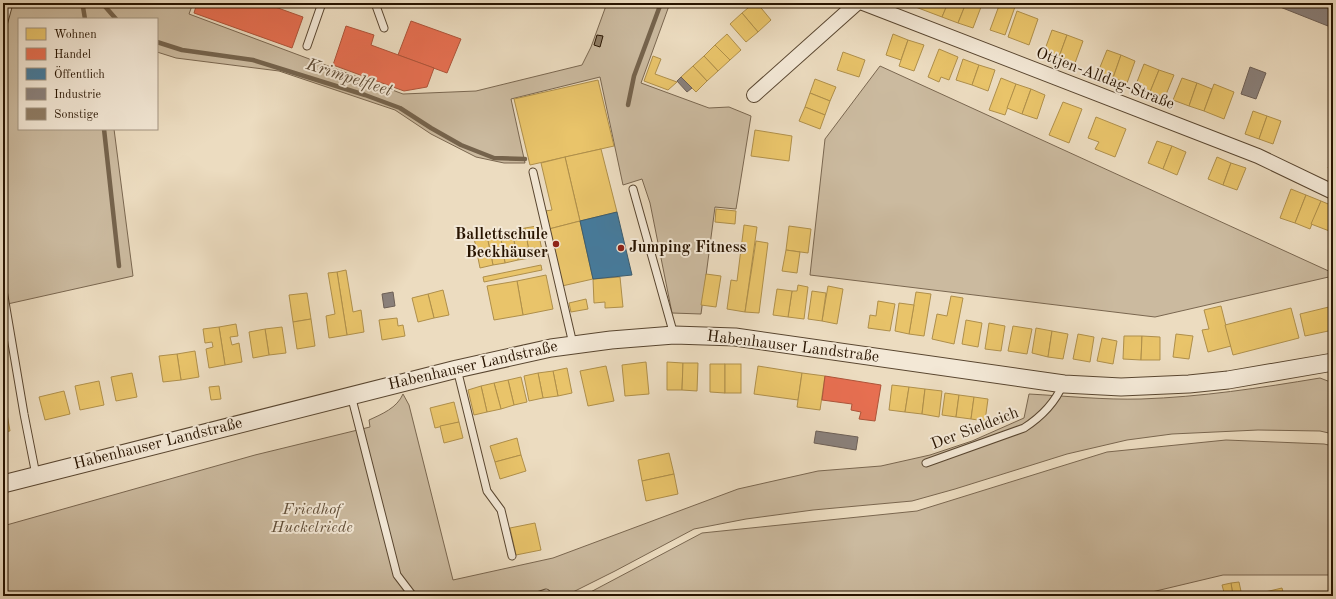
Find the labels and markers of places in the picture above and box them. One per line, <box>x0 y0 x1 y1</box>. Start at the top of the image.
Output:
place label: Ballettschule Beckhäuser <box>455 227 548 261</box>
marker: Ballettschule Beckhäuser <box>551 239 561 249</box>
place label: Jumping Fitness <box>629 240 747 256</box>
marker: Jumping Fitness <box>616 243 626 253</box>

